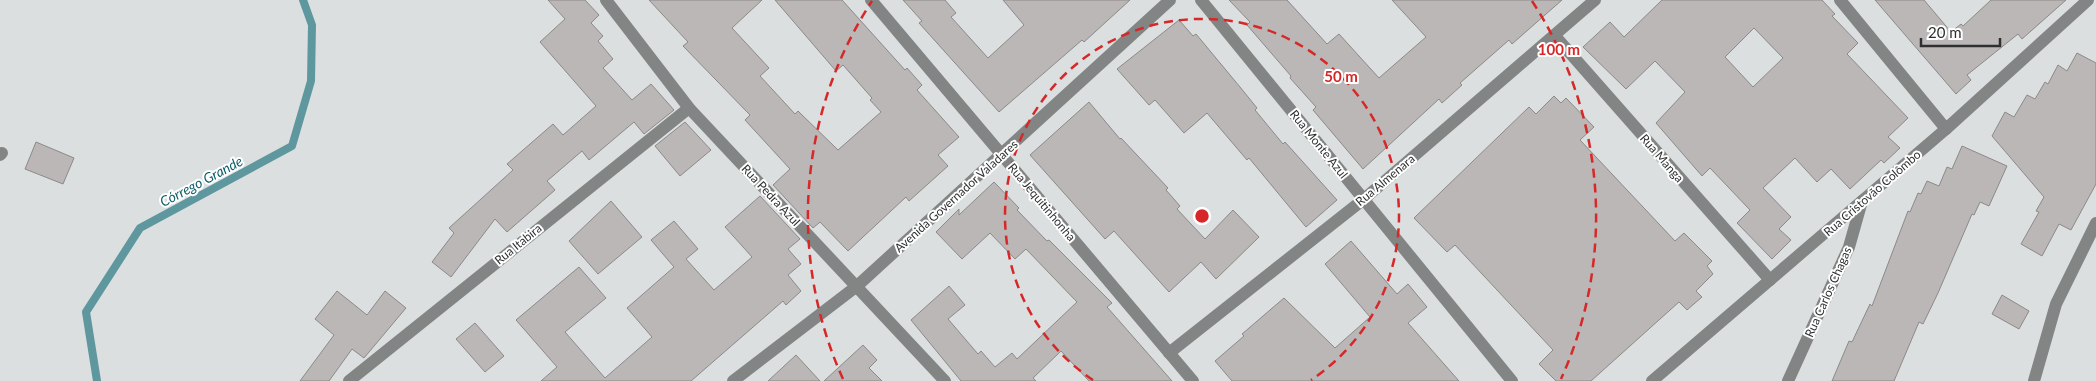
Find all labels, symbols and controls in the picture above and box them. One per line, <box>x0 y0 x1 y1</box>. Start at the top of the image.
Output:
scale bar <box>1921 15 2000 47</box>
text: 20 m <box>1928 23 1962 41</box>
text: 100 m <box>1538 40 1580 58</box>
text: 50 m <box>1324 67 1358 85</box>
street label: Rua Monte Azul <box>1287 107 1351 181</box>
street label: Rua Manga <box>1637 131 1687 185</box>
street label: Avenida Governador Valadares <box>891 137 1021 255</box>
street label: Rua Cristovão Colômbo <box>1820 147 1924 239</box>
street label: Rua Almenara <box>1352 151 1418 209</box>
water label: Córrego Grande <box>157 152 246 210</box>
street label: Rua Jequitinhonha <box>1005 160 1079 244</box>
street label: Rua Pedra Azul <box>739 161 803 229</box>
centre of rings <box>1193 207 1211 225</box>
street label: Rua Itabira <box>491 220 545 268</box>
street label: Rua Carlos Chagas <box>1801 244 1855 340</box>

